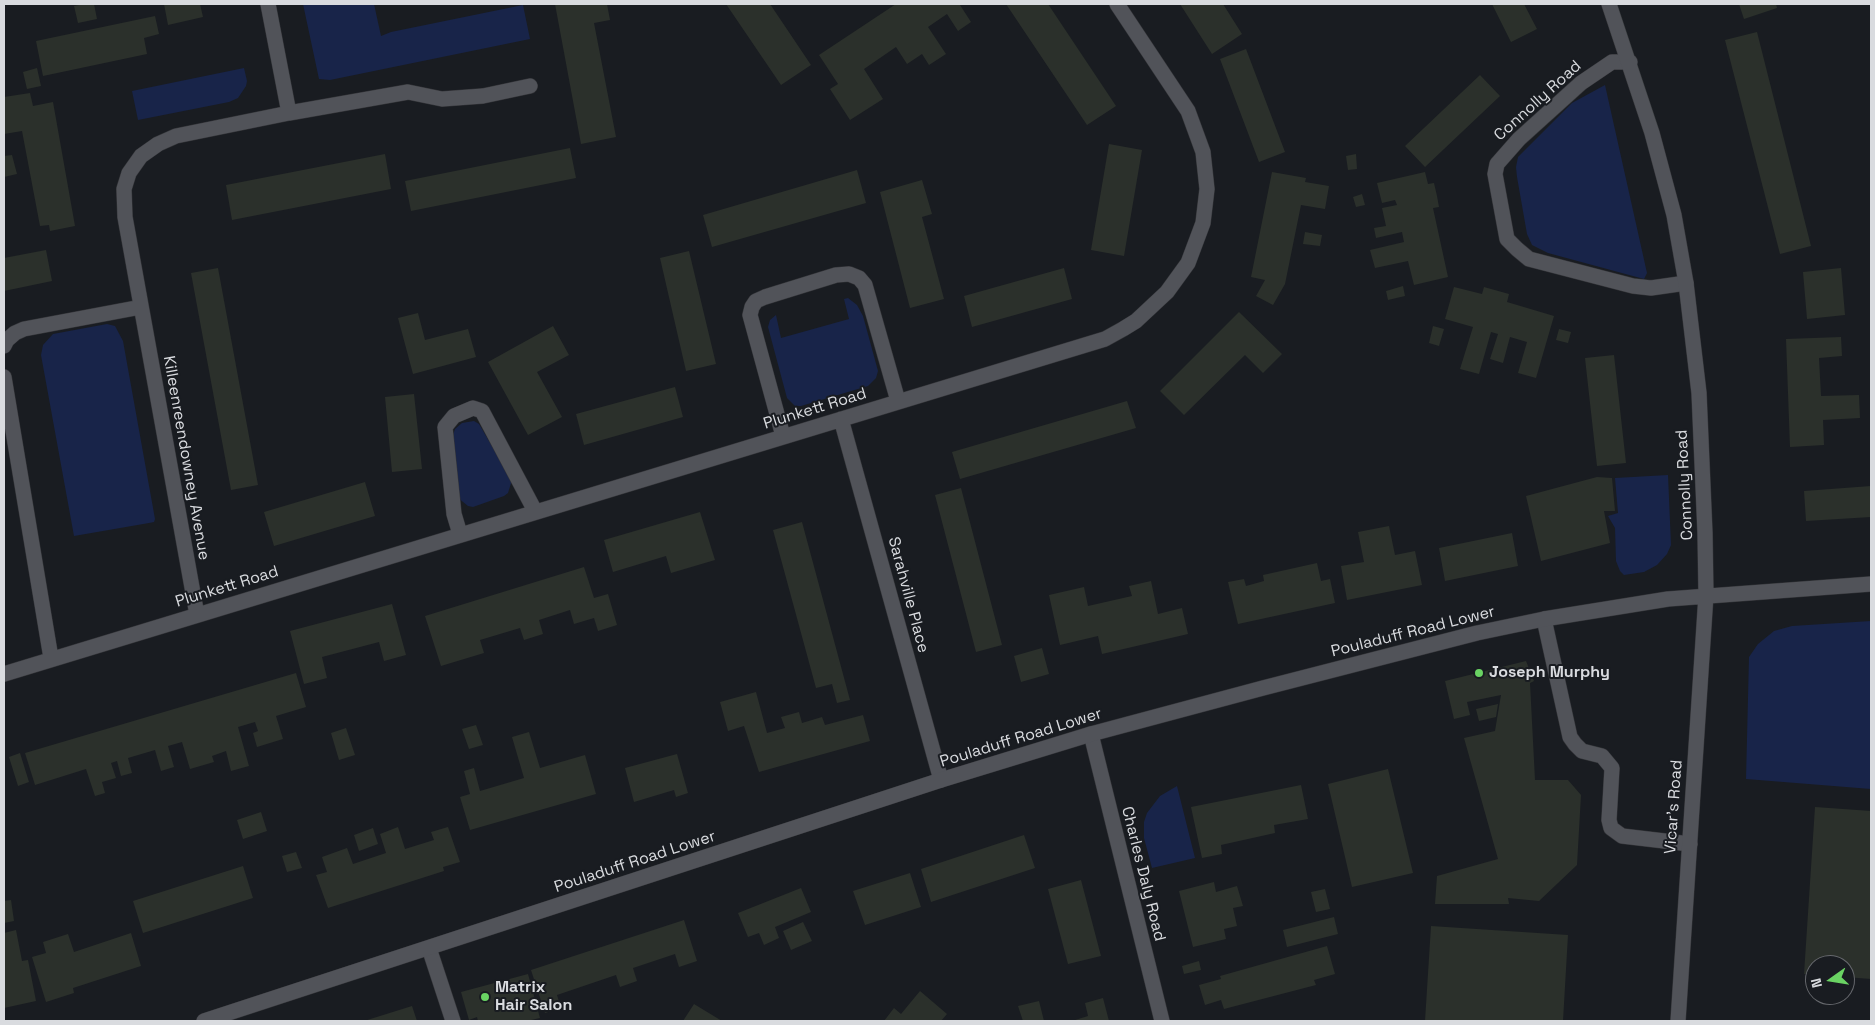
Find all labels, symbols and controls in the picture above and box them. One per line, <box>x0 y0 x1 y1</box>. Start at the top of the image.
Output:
street label: Connolly Road <box>1490 57 1586 145</box>
street label: Killeenreendowney Avenue <box>159 354 213 562</box>
street label: Plunkett Road <box>761 384 869 434</box>
street label: Connolly Road <box>1673 429 1697 541</box>
street label: Sarahville Place <box>883 535 933 655</box>
street label: Plunkett Road <box>173 562 281 612</box>
street label: Pouladuff Road Lower <box>1329 602 1497 662</box>
place label: Joseph Murphy <box>1489 663 1610 683</box>
marker: Joseph Murphy <box>1473 667 1485 679</box>
street label: Pouladuff Road Lower <box>938 704 1104 772</box>
street label: Vicar's Road <box>1661 759 1687 855</box>
street label: Charles Daly Road <box>1117 805 1169 943</box>
street label: Pouladuff Road Lower <box>552 827 718 897</box>
north arrow <box>1805 955 1855 1005</box>
text: N <box>1807 977 1826 990</box>
place label: Matrix Hair Salon <box>495 978 572 1016</box>
marker: Matrix Hair Salon <box>479 991 491 1003</box>

